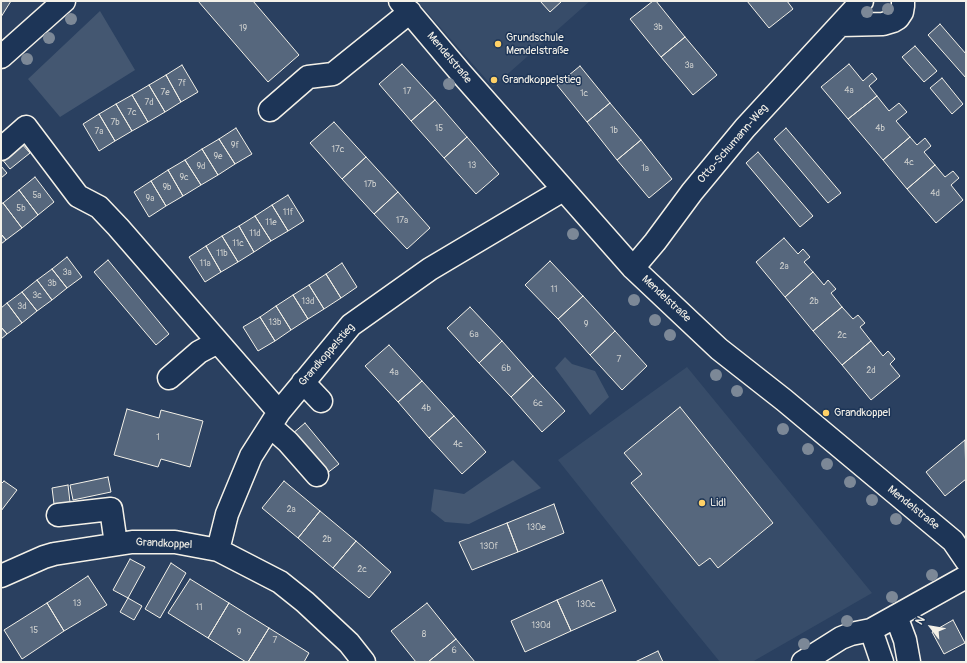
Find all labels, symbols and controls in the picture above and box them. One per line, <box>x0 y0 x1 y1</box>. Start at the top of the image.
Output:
house number: 3b <box>653 23 663 33</box>
house number: 19 <box>239 24 247 34</box>
street label: Mendelstraße <box>424 30 474 86</box>
place label: Grundschule Mendelstraße <box>506 31 569 57</box>
marker: Grundschule Mendelstraße <box>493 39 503 49</box>
house number: 3a <box>684 61 694 71</box>
place label: Grandkoppelstieg <box>502 73 581 87</box>
marker: Grandkoppelstieg <box>489 75 499 85</box>
house number: 7f <box>178 79 186 89</box>
house number: 4a <box>844 86 854 96</box>
house number: 17 <box>403 87 411 97</box>
house number: 7e <box>160 88 170 98</box>
house number: 1c <box>580 89 588 99</box>
house number: 7d <box>144 98 154 108</box>
street label: Otto-Schumann-Weg <box>695 102 771 186</box>
house number: 7c <box>127 108 137 118</box>
house number: 7b <box>110 118 120 128</box>
house number: 15 <box>435 124 443 134</box>
house number: 4b <box>875 124 885 134</box>
house number: 1b <box>610 126 618 136</box>
house number: 7a <box>95 127 103 137</box>
house number: 9f <box>231 141 239 151</box>
house number: 17c <box>332 145 344 155</box>
house number: 9e <box>213 152 223 162</box>
house number: 4c <box>904 158 914 168</box>
house number: 13 <box>468 161 476 171</box>
house number: 9d <box>196 162 206 172</box>
house number: 1a <box>641 164 649 174</box>
house number: 9c <box>179 173 189 183</box>
house number: 17b <box>364 180 376 190</box>
house number: 9b <box>162 183 172 193</box>
house number: 4d <box>930 189 940 199</box>
house number: 5a <box>32 191 42 201</box>
house number: 9a <box>146 194 154 204</box>
house number: 5b <box>16 204 26 214</box>
house number: 11f <box>283 208 293 218</box>
house number: 17a <box>396 216 408 226</box>
house number: 11e <box>265 218 277 228</box>
house number: 11d <box>249 229 261 239</box>
house number: 11c <box>232 239 244 249</box>
house number: 11b <box>216 249 228 259</box>
house number: 11a <box>199 259 211 269</box>
house number: 2a <box>779 262 789 272</box>
house number: 3a <box>62 268 72 278</box>
street label: Mendelstraße <box>639 273 693 325</box>
house number: 3b <box>47 279 57 289</box>
house number: 11 <box>550 285 558 295</box>
house number: 3c <box>32 291 42 301</box>
house number: 13d <box>302 297 314 307</box>
house number: 2b <box>809 297 819 307</box>
house number: 3d <box>17 302 27 312</box>
house number: 13b <box>269 318 281 328</box>
house number: 9 <box>584 320 588 330</box>
street label: Grandkoppelstieg <box>296 321 358 389</box>
house number: 6a <box>469 330 479 340</box>
house number: 2c <box>837 331 847 341</box>
house number: 7 <box>617 355 621 365</box>
house number: 6b <box>501 364 511 374</box>
house number: 2d <box>866 366 876 376</box>
house number: 4a <box>389 368 399 378</box>
house number: 6c <box>533 399 543 409</box>
house number: 4b <box>421 404 431 414</box>
place label: Grandkoppel <box>834 406 891 420</box>
marker: Grandkoppel <box>821 408 831 418</box>
house number: 1 <box>156 433 160 443</box>
house number: 4c <box>453 440 463 450</box>
street label: Mendelstraße <box>884 483 942 533</box>
place label: Lidl <box>710 496 726 510</box>
marker: Lidl <box>697 498 707 508</box>
house number: 2a <box>286 505 296 515</box>
house number: 130e <box>526 523 546 533</box>
house number: 2b <box>322 535 332 545</box>
street label: Grandkoppel <box>135 536 193 552</box>
house number: 130f <box>480 542 498 552</box>
house number: 2c <box>357 565 367 575</box>
house number: 13 <box>73 599 81 609</box>
house number: 130c <box>576 600 596 610</box>
house number: 11 <box>195 603 203 613</box>
north arrow <box>911 607 951 647</box>
text: N <box>913 614 928 627</box>
house number: 130d <box>531 621 551 631</box>
house number: 15 <box>30 626 38 636</box>
house number: 9 <box>237 628 241 638</box>
house number: 8 <box>422 630 426 640</box>
house number: 7 <box>273 636 277 646</box>
house number: 6 <box>451 646 457 656</box>

